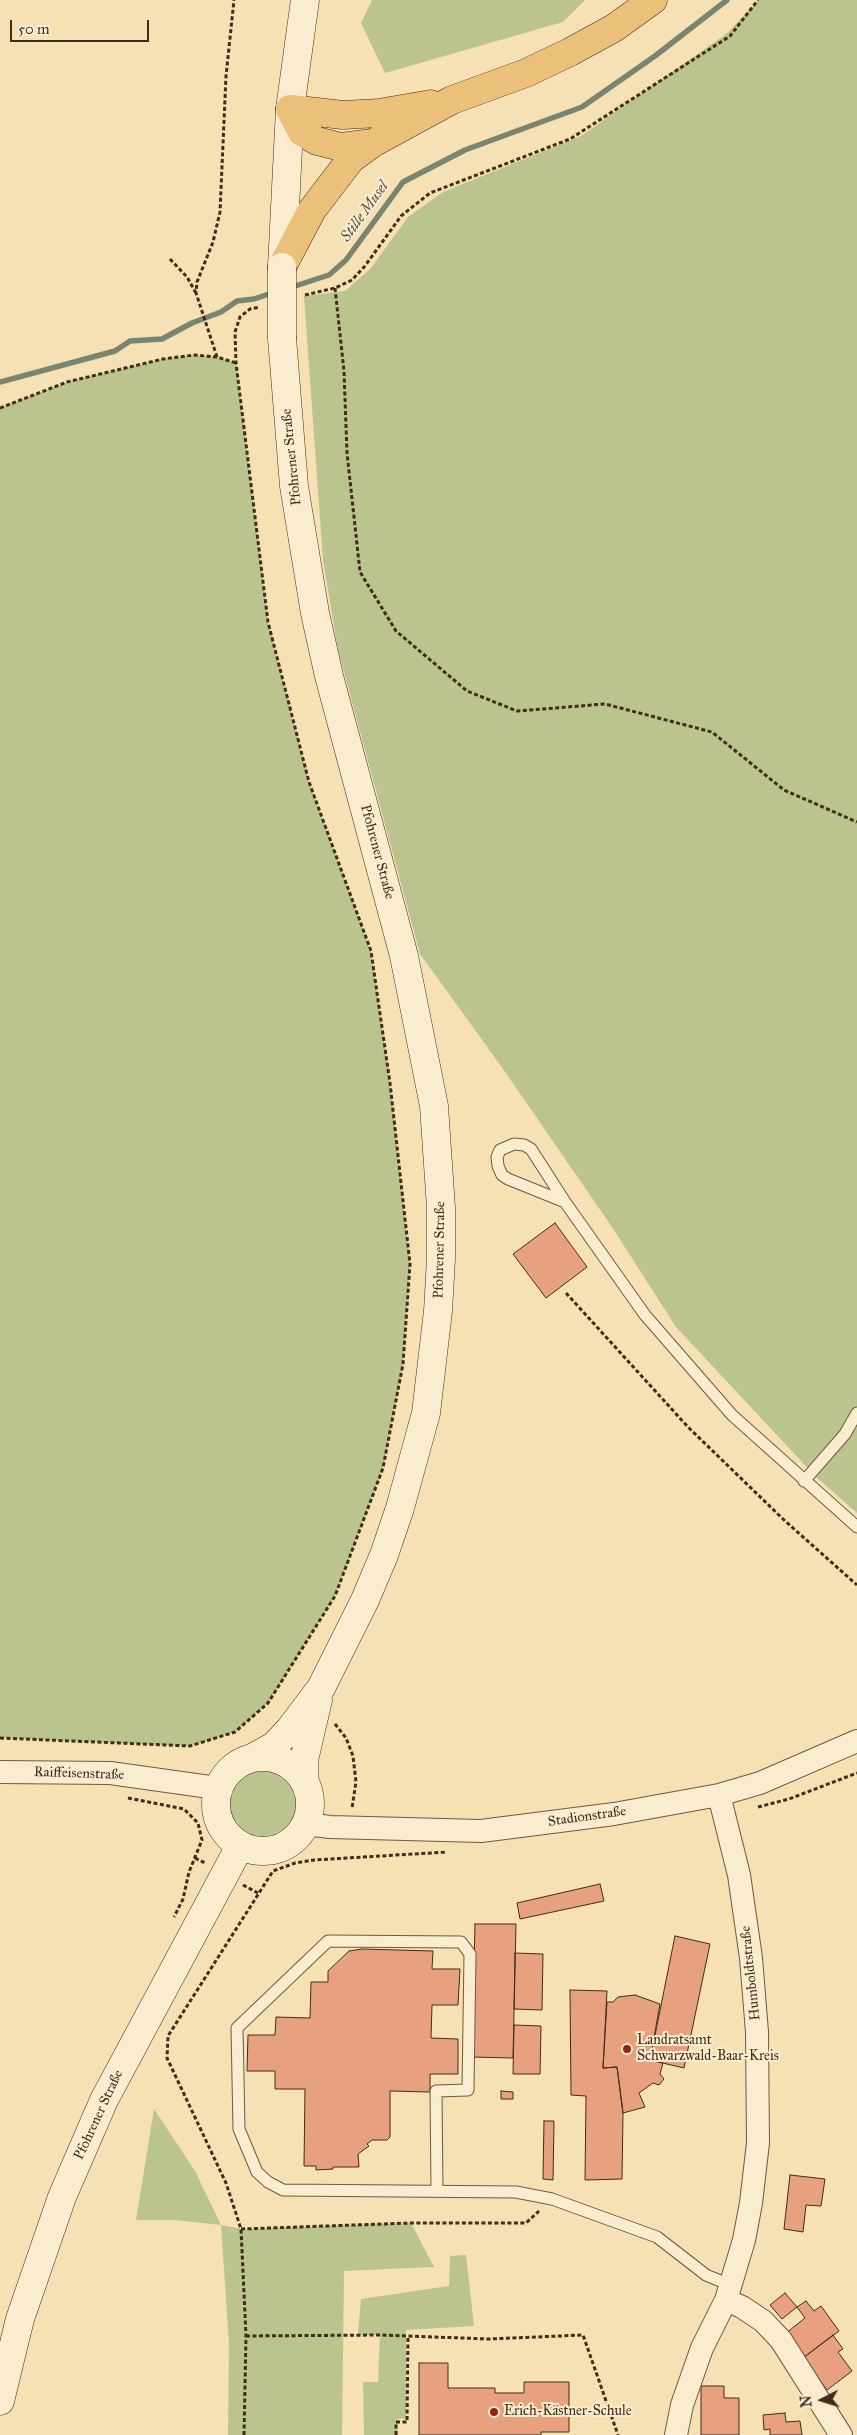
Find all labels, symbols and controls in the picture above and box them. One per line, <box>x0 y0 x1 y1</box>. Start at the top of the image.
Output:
scale bar <box>12 10 151 42</box>
text: 50 m <box>18 20 50 38</box>
water label: Stille Musel <box>337 178 393 246</box>
street label: Pfohrener Straße <box>279 408 305 506</box>
street label: Pfohrener Straße <box>356 803 398 901</box>
street label: Pfohrener Straße <box>431 1201 449 1299</box>
street label: Raiffeisenstraße <box>33 1764 125 1784</box>
street label: Stadionstraße <box>547 1803 627 1831</box>
street label: Humboldtstraße <box>738 1925 764 2021</box>
place label: Landratsamt Schwarzwald-Baar-Kreis <box>637 2033 779 2066</box>
marker: Landratsamt Schwarzwald-Baar-Kreis <box>621 2043 633 2055</box>
street label: Pfohrener Straße <box>71 2067 127 2163</box>
north arrow <box>797 2375 847 2425</box>
text: N <box>798 2395 816 2408</box>
place label: Erich-Kästner-Schule <box>504 2404 632 2420</box>
marker: Erich-Kästner-Schule <box>488 2406 500 2418</box>

